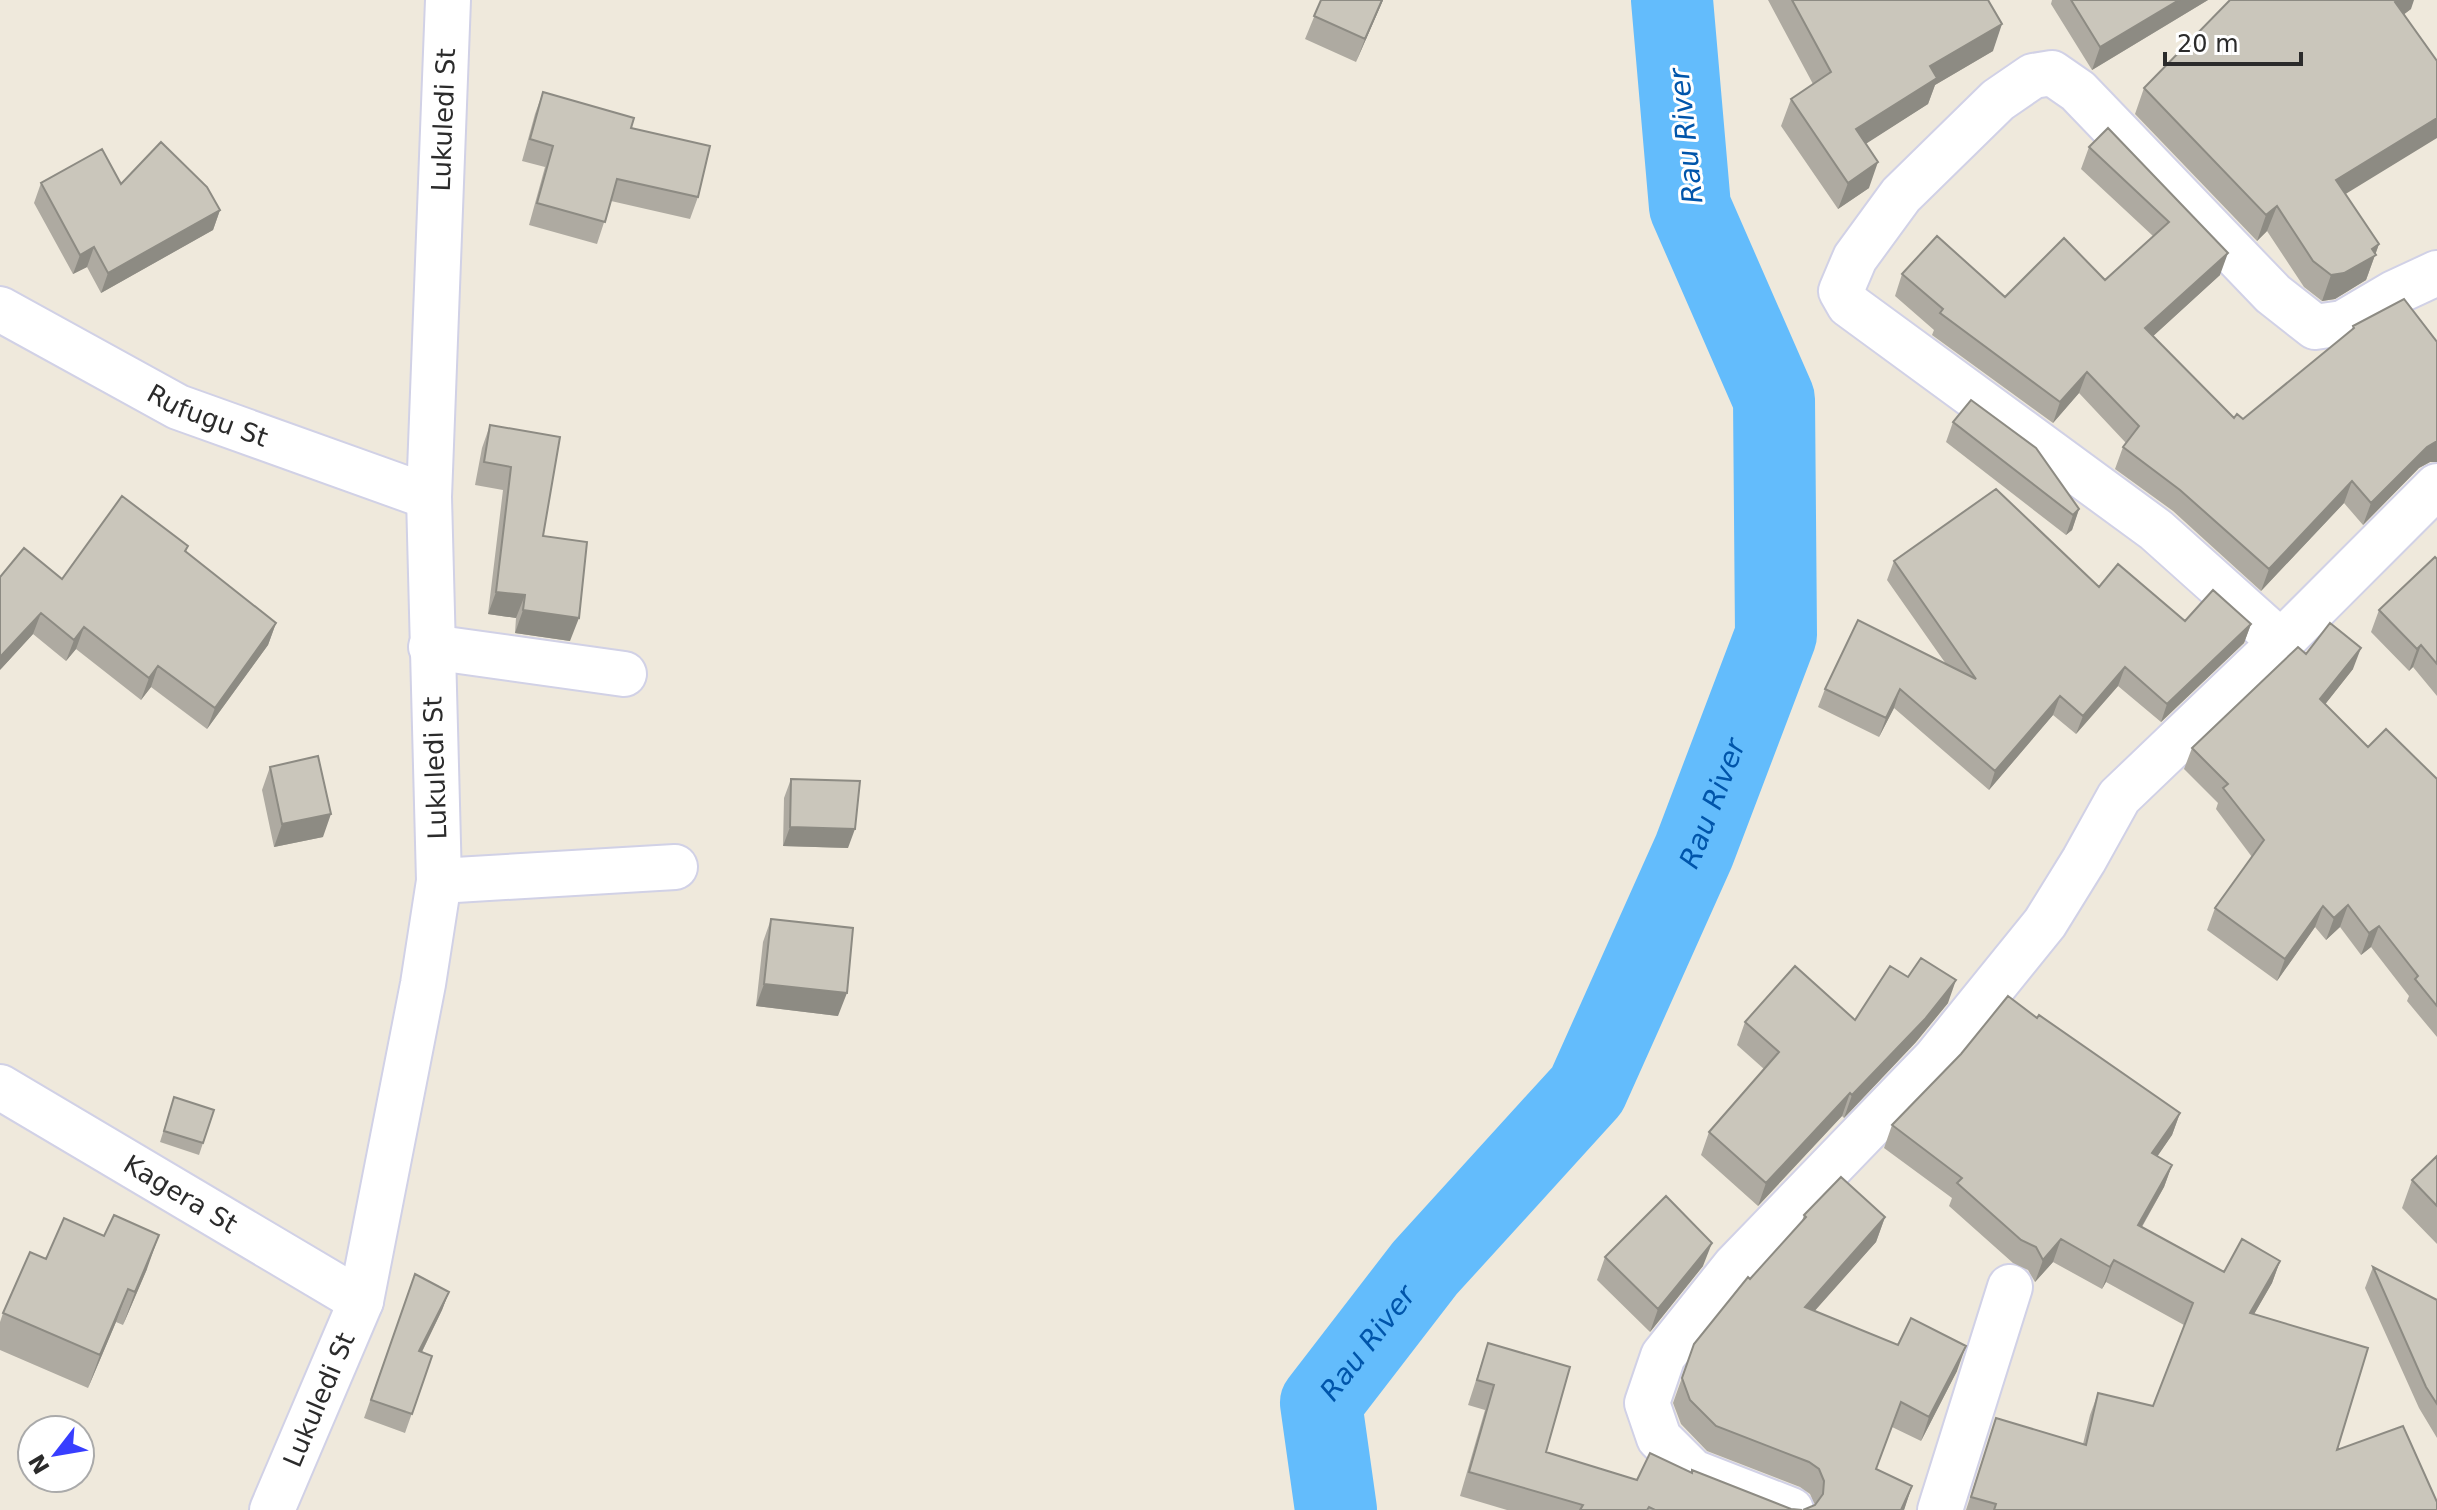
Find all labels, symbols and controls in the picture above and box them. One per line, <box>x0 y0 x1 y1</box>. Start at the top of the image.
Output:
scale bar <box>2165 16 2301 66</box>
text: 20 m <box>2177 30 2239 58</box>
street label: Lukuledi St <box>426 48 461 192</box>
water label: Rau River <box>1662 65 1710 205</box>
street label: Rufugu St <box>142 378 272 453</box>
street label: Lukuledi St <box>418 696 452 840</box>
water label: Rau River <box>1672 733 1752 873</box>
street label: Kagera St <box>119 1149 243 1239</box>
water label: Rau River <box>1313 1278 1423 1407</box>
street label: Lukuledi St <box>277 1328 361 1471</box>
north arrow <box>16 1414 96 1494</box>
text: N <box>24 1450 55 1478</box>

